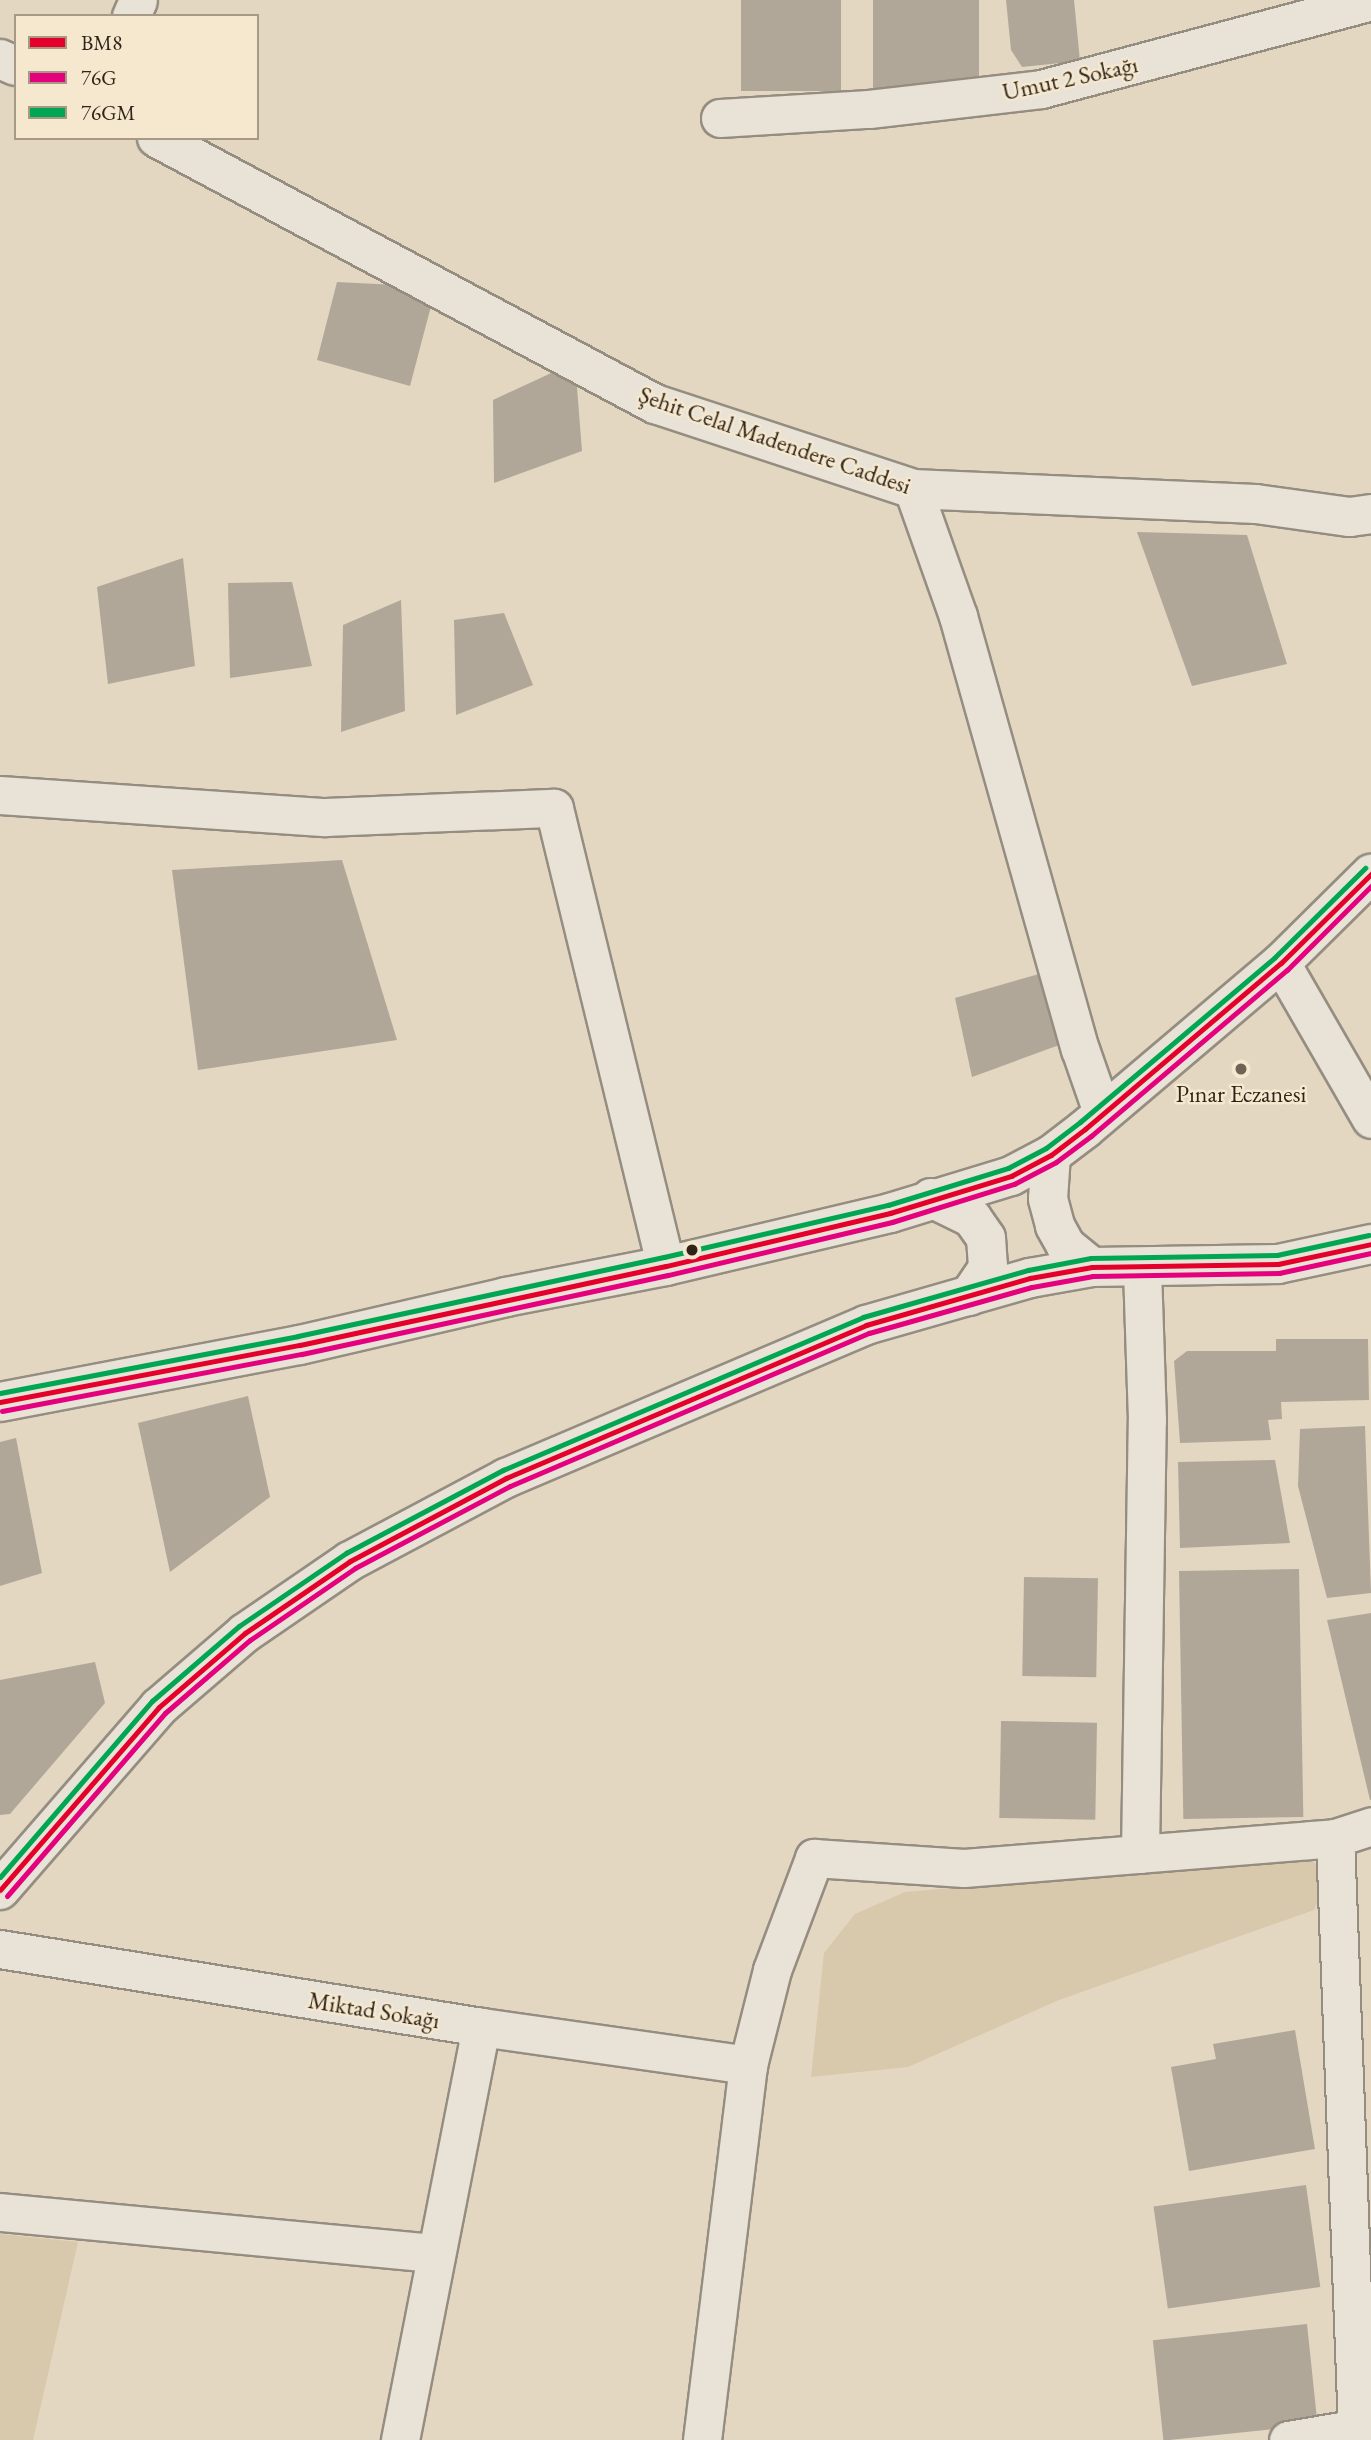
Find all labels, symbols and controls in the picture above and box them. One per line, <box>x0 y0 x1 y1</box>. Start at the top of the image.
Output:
legend <box>14 14 259 140</box>
text: BM8 <box>81 29 122 56</box>
street label: Umut 2 Sokağı <box>1000 50 1140 106</box>
text: 76G <box>81 64 116 91</box>
text: 76GM <box>81 99 135 126</box>
street label: Şehit Celal Madendere Caddesi <box>635 380 915 500</box>
marker: Pınar Eczanesi <box>1233 1061 1249 1077</box>
place label: Pınar Eczanesi <box>1176 1080 1306 1108</box>
unlabelled marker <box>685 1243 699 1257</box>
street label: Miktad Sokağı <box>306 1985 442 2035</box>

